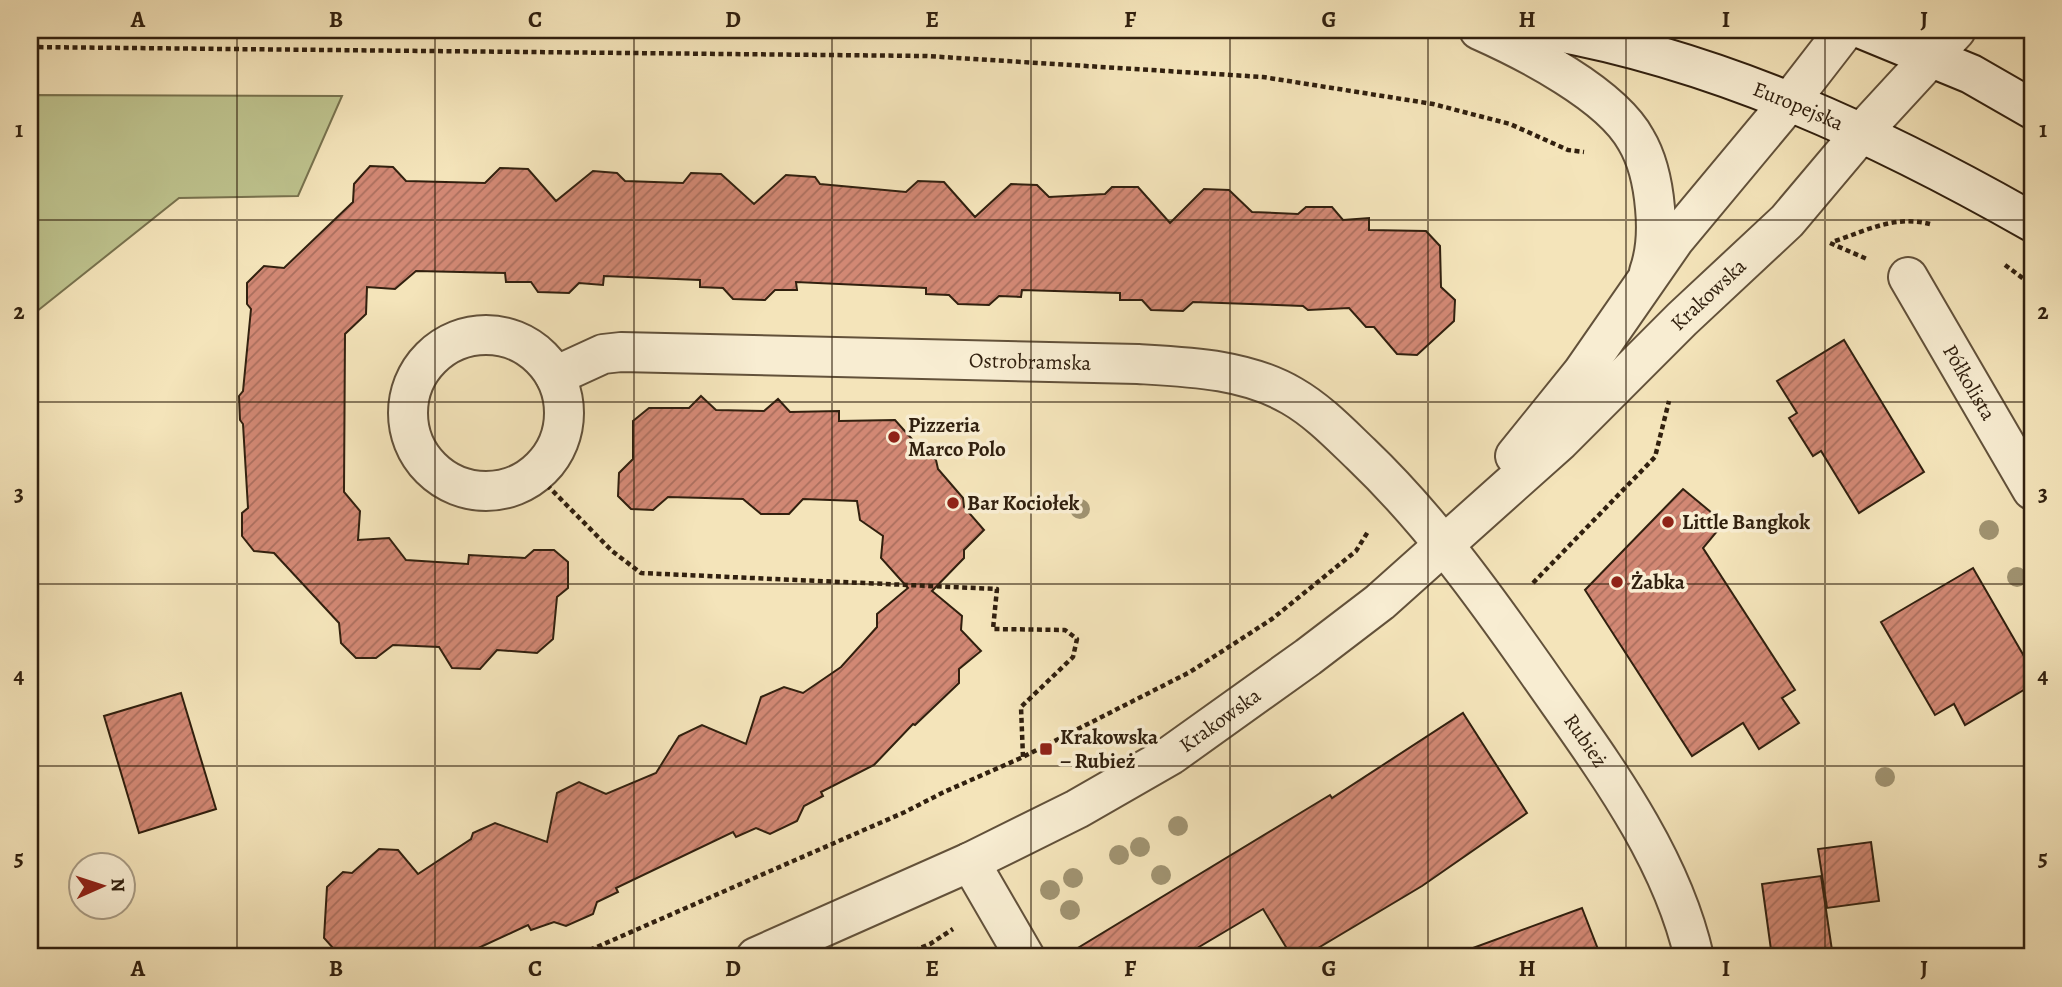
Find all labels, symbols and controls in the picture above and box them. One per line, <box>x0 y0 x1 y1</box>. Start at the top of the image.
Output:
text: A <box>130 4 146 35</box>
text: B <box>329 4 343 35</box>
text: C <box>528 4 542 35</box>
text: D <box>725 4 741 35</box>
text: E <box>925 4 939 35</box>
text: F <box>1124 4 1137 35</box>
text: G <box>1321 4 1337 35</box>
text: H <box>1518 4 1536 35</box>
text: I <box>1722 4 1730 35</box>
text: J <box>1920 4 1928 35</box>
street label: Europejska <box>1749 75 1848 137</box>
text: 1 <box>15 114 23 145</box>
text: 1 <box>2039 114 2047 145</box>
street label: Krakowska <box>1664 252 1752 337</box>
text: 2 <box>13 296 25 327</box>
text: 2 <box>2037 296 2049 327</box>
street label: Półkolista <box>1936 339 2003 426</box>
street label: Ostrobramska <box>969 346 1092 377</box>
place label: Pizzeria Marco Polo <box>908 411 1006 463</box>
marker: Pizzeria Marco Polo <box>886 429 902 445</box>
text: 3 <box>14 478 24 509</box>
text: 3 <box>2038 478 2048 509</box>
place label: Bar Kociołek <box>967 489 1080 517</box>
marker: Bar Kociołek <box>945 495 961 511</box>
place label: Little Bangkok <box>1682 508 1810 536</box>
marker: Little Bangkok <box>1660 514 1676 530</box>
place label: Żabka <box>1631 568 1686 596</box>
marker: Żabka <box>1609 574 1625 590</box>
text: 4 <box>14 660 25 691</box>
text: 4 <box>2038 660 2049 691</box>
street label: Krakowska <box>1173 681 1266 759</box>
street label: Rubież <box>1557 708 1614 773</box>
place label: Krakowska – Rubież <box>1060 723 1159 775</box>
marker: Krakowska – Rubież <box>1038 741 1054 757</box>
text: 5 <box>14 842 24 873</box>
text: 5 <box>2038 842 2048 873</box>
north arrow <box>66 850 136 920</box>
text: N <box>105 878 131 893</box>
text: A <box>130 953 146 984</box>
text: B <box>329 953 343 984</box>
text: C <box>528 953 542 984</box>
text: D <box>725 953 741 984</box>
text: E <box>925 953 939 984</box>
text: F <box>1124 953 1137 984</box>
text: G <box>1321 953 1337 984</box>
text: H <box>1518 953 1536 984</box>
text: I <box>1722 953 1730 984</box>
text: J <box>1920 953 1928 984</box>

